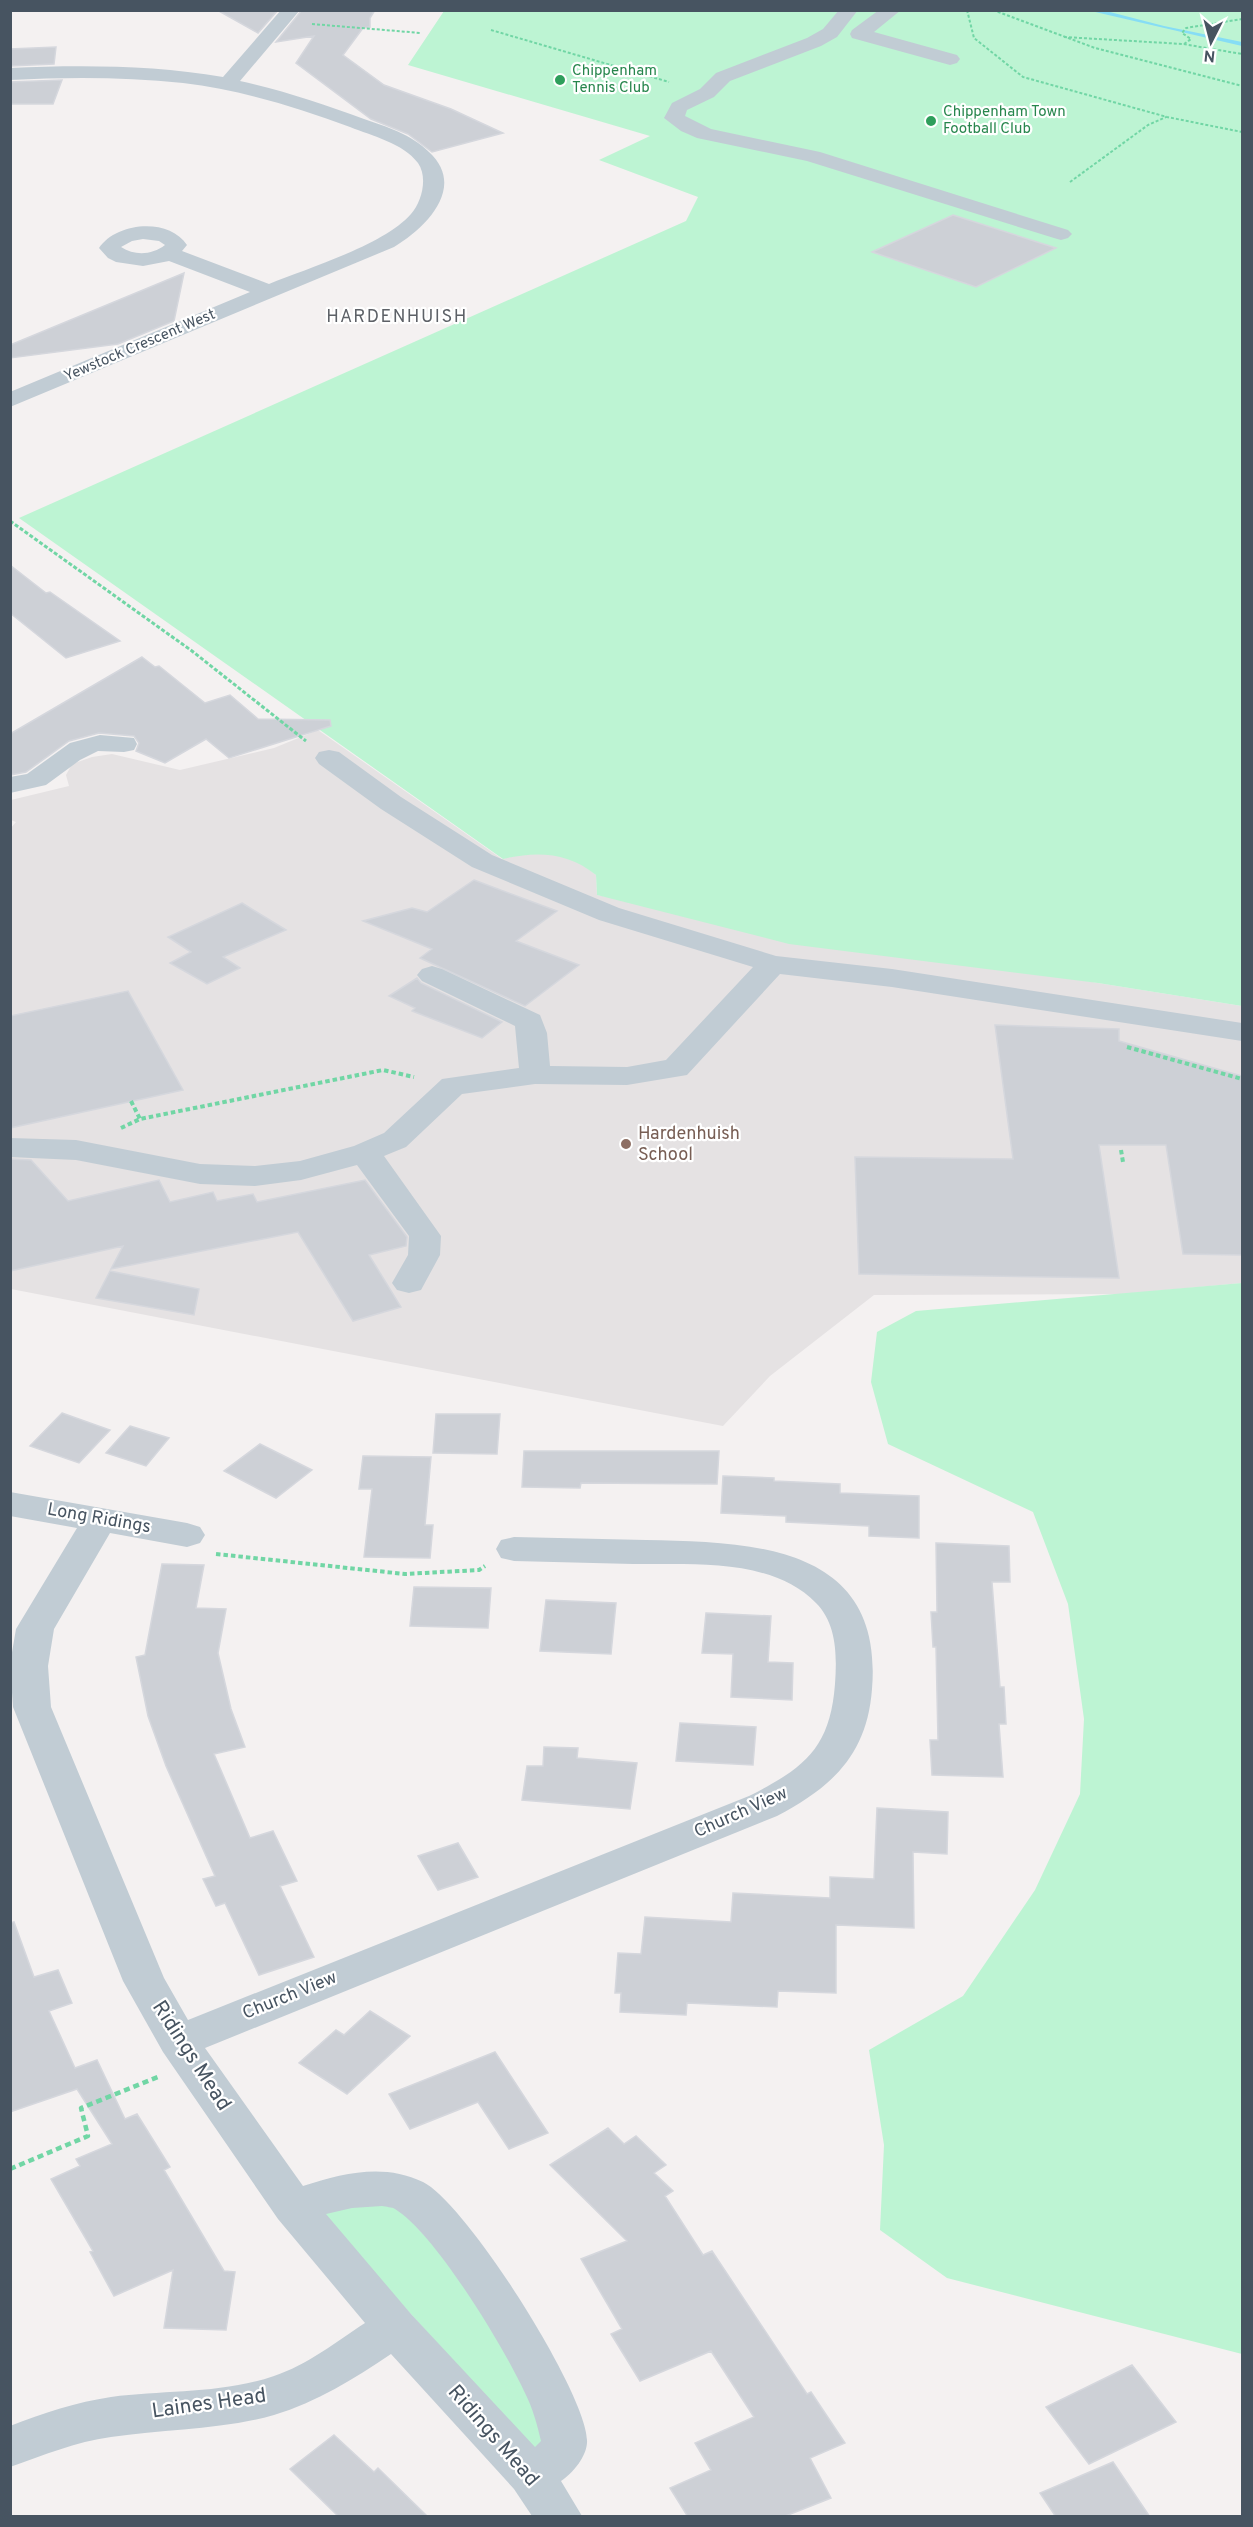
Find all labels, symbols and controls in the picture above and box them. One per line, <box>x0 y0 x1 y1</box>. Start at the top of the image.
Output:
north arrow <box>1181 12 1241 72</box>
text: N <box>1203 44 1216 65</box>
place label: Chippenham Tennis Club <box>572 62 657 98</box>
marker: Chippenham Tennis Club <box>553 73 567 87</box>
place label: Chippenham Town Football Club <box>943 103 1066 139</box>
marker: Chippenham Town Football Club <box>924 114 938 128</box>
street label: Yewstock Crescent West <box>62 306 218 386</box>
district label: HARDENHUISH <box>326 306 468 329</box>
place label: Hardenhuish School <box>638 1123 740 1167</box>
marker: Hardenhuish School <box>619 1137 633 1151</box>
street label: Long Ridings <box>45 1499 153 1539</box>
street label: Church View <box>691 1782 791 1844</box>
street label: Church View <box>239 1967 341 2025</box>
street label: Ridings Mead <box>145 1996 237 2116</box>
street label: Ridings Mead <box>441 2379 545 2493</box>
street label: Laines Head <box>150 2383 268 2425</box>

